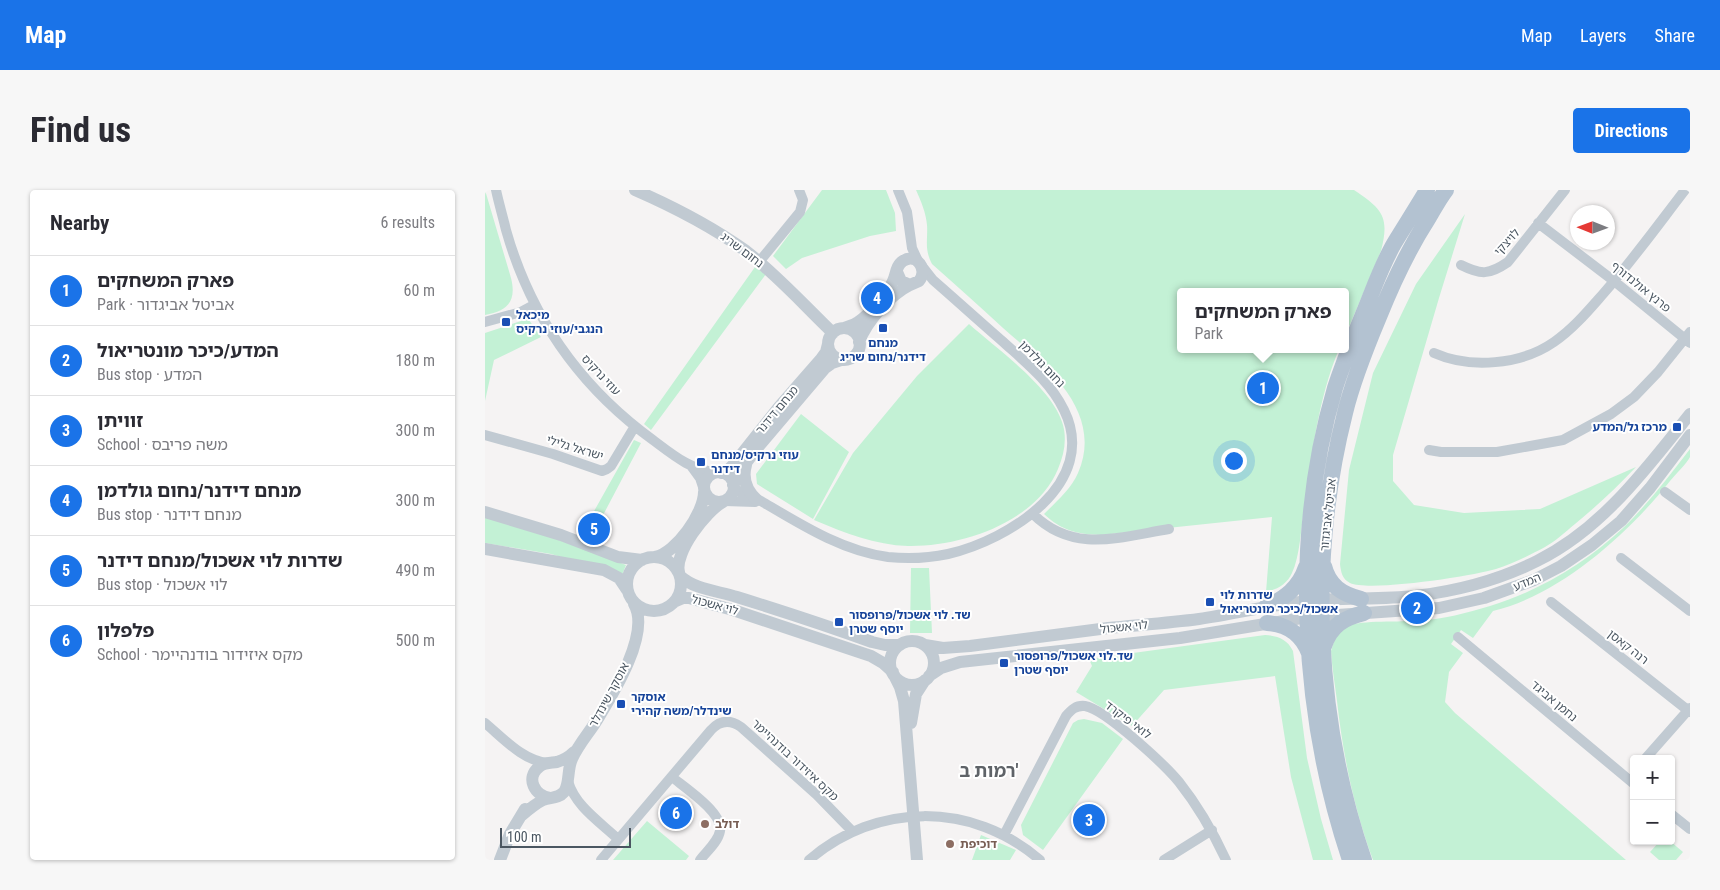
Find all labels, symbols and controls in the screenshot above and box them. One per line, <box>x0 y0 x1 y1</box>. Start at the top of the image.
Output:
text: Map <box>25 21 66 49</box>
text: Map <box>1521 25 1552 46</box>
text: Layers <box>1580 25 1627 46</box>
text: Share <box>1655 25 1695 46</box>
button: Directions <box>1573 108 1690 153</box>
text: Find us <box>30 110 131 151</box>
north arrow <box>1570 205 1615 250</box>
text: Nearby <box>50 211 109 235</box>
text: 6 results <box>380 213 435 232</box>
street label: לויצקי <box>1491 226 1523 258</box>
street label: נחום שריג <box>718 229 766 271</box>
street label: פרנץ אולנדורף <box>1608 259 1674 315</box>
text: פארק המשחקים <box>97 269 234 292</box>
pin: 4 <box>861 279 893 317</box>
text: 1 <box>62 281 70 300</box>
text: 60 m <box>403 281 435 300</box>
popup <box>1177 288 1349 353</box>
text: Park · אביטל אביגדור <box>97 295 234 314</box>
text: פארק המשחקים <box>1194 300 1332 323</box>
place label: מיכאל הנגבי/עוזי נרקיס <box>516 308 603 336</box>
marker: מיכאל הנגבי/עוזי נרקיס <box>500 316 512 328</box>
marker: מנחם דידנר/נחום שריג <box>877 322 889 334</box>
text: Park <box>1194 324 1223 343</box>
place label: מנחם דידנר/נחום שריג <box>840 336 926 364</box>
street label: נחום גולדמן <box>1016 338 1068 390</box>
text: המדע/כיכר מונטריאול <box>97 339 279 362</box>
text: 2 <box>62 351 70 370</box>
text: 180 m <box>396 351 435 370</box>
street label: עוזי נרקיס <box>579 352 623 398</box>
text: Bus stop · המדע <box>97 365 202 384</box>
pin: 1 <box>1247 369 1279 407</box>
street label: מנחם דידנר <box>753 383 801 437</box>
text: זוויתן <box>97 409 143 432</box>
place label: מרכז גל/המדע <box>1592 420 1668 434</box>
text: 3 <box>62 421 70 440</box>
text: 300 m <box>396 421 435 440</box>
marker: מרכז גל/המדע <box>1671 421 1683 433</box>
street label: ישראל גלילי <box>545 433 605 463</box>
text: School · משה פריבס <box>97 435 228 454</box>
place label: עוזי נרקיס/מנחם דידנר <box>711 448 799 476</box>
your location <box>1221 448 1247 474</box>
marker: עוזי נרקיס/מנחם דידנר <box>695 456 707 468</box>
street label: אביטל אביגדור <box>1317 477 1339 552</box>
text: מנחם דידנר/נחום גולדמן <box>97 479 301 502</box>
text: 4 <box>62 491 70 510</box>
text: 300 m <box>396 491 435 510</box>
text: Bus stop · מנחם דידנר <box>97 505 242 524</box>
pin: 5 <box>578 510 610 548</box>
text: שדרות לוי אשכול/מנחם דידנר <box>97 549 343 572</box>
text: 5 <box>62 561 70 580</box>
text: 490 m <box>396 561 435 580</box>
street label: המדע <box>1511 570 1543 594</box>
text: Bus stop · לוי אשכול <box>97 575 228 594</box>
place label: שדרות לוי אשכול/כיכר מונטריאול <box>1220 588 1338 616</box>
pin: 2 <box>1401 589 1433 627</box>
street label: לוי אשכול <box>690 592 740 618</box>
marker: שדרות לוי אשכול/כיכר מונטריאול <box>1204 596 1216 608</box>
place label: שד. לוי אשכול/פרופסור יוסף שטרן <box>849 608 971 636</box>
marker: שד. לוי אשכול/פרופסור יוסף שטרן <box>833 616 845 628</box>
street label: לוי אשכול <box>1099 618 1149 636</box>
text: פלפלון <box>97 619 154 642</box>
street label: רנה קאסן <box>1605 627 1651 667</box>
text: 6 <box>62 631 70 650</box>
text: 500 m <box>396 631 435 650</box>
text: School · מקס איזידור בודנהיימר <box>97 645 303 664</box>
place label: שד.לוי אשכול/פרופסור יוסף שטרן <box>1014 649 1133 677</box>
marker: שד.לוי אשכול/פרופסור יוסף שטרן <box>998 657 1010 669</box>
street label: אוסקר שינדלר <box>586 660 632 730</box>
street label: נחמן אביגד <box>1528 678 1580 724</box>
place label: אוסקר שינדלר/משה קהירי <box>631 690 732 718</box>
marker: אוסקר שינדלר/משה קהירי <box>615 698 627 710</box>
street label: לואי פיקרד <box>1102 698 1154 742</box>
street label: מקס איזידור בודנהיימר <box>749 716 841 804</box>
map controls <box>1630 755 1675 845</box>
button: + <box>1630 755 1675 800</box>
district label: רמות ב' <box>960 760 1019 781</box>
pin: 6 <box>660 794 692 832</box>
button: − <box>1630 800 1675 845</box>
pin: 3 <box>1073 801 1105 839</box>
place label: דולב <box>715 817 739 831</box>
marker: דולב <box>699 818 711 830</box>
scale bar <box>500 825 631 848</box>
text: 100 m <box>507 829 542 845</box>
place label: דוכיפת <box>960 837 997 851</box>
marker: דוכיפת <box>944 838 956 850</box>

